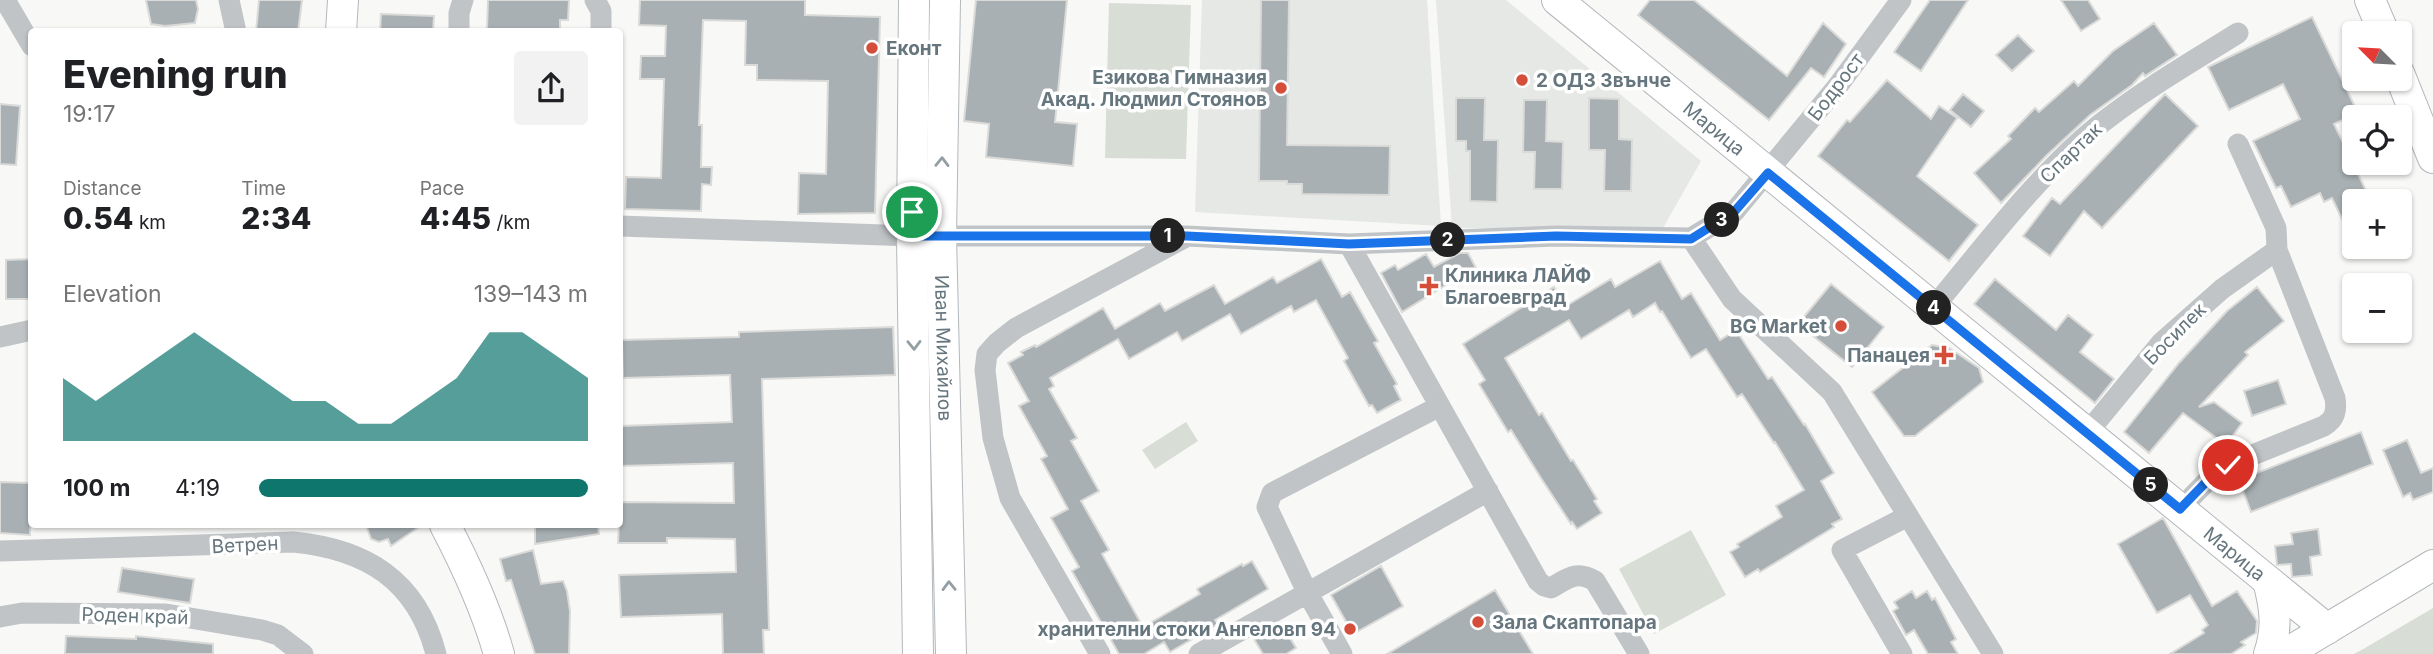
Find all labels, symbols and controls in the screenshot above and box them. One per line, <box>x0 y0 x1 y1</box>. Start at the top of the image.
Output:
north arrow <box>2342 21 2412 91</box>
map controls <box>2342 21 2412 343</box>
place label: Еконт <box>886 37 942 60</box>
marker: Еконт <box>864 40 880 56</box>
street label: Бодрост <box>1803 49 1869 125</box>
text: Evening run <box>63 51 288 97</box>
button: share <box>514 51 588 125</box>
place label: Езикова Гимназия Акад. Людмил Стоянов <box>1041 66 1267 111</box>
place label: 2 ОДЗ Звънче <box>1536 69 1671 92</box>
marker: 2 ОДЗ Звънче <box>1514 72 1530 88</box>
marker: Езикова Гимназия Акад. Людмил Стоянов <box>1273 80 1289 96</box>
street label: Марица <box>1679 97 1750 160</box>
text: 19:17 <box>63 100 116 128</box>
button: locate <box>2342 105 2412 175</box>
street label: Спартак <box>2035 117 2107 188</box>
one-way arrow <box>935 157 950 168</box>
text: Distance <box>63 177 141 200</box>
text: Time <box>241 177 286 200</box>
text: Pace <box>420 177 464 200</box>
pin <box>882 182 942 242</box>
button: + <box>2342 189 2412 259</box>
icon: arrive <box>893 193 931 231</box>
text: 0.54 <box>63 200 134 236</box>
text: 2:34 <box>241 200 311 236</box>
text: 4:45 <box>420 200 491 236</box>
pin: 3 <box>1704 202 1740 238</box>
text: 3 <box>1715 208 1728 231</box>
text: km <box>134 211 166 234</box>
text: /km <box>491 211 530 234</box>
pin: 1 <box>1150 218 1186 254</box>
pin: 2 <box>1430 222 1466 258</box>
text: 1 <box>1163 224 1172 247</box>
text: 2 <box>1442 228 1453 251</box>
place label: Клиника ЛАЙФ Благоевград <box>1445 263 1591 309</box>
button: − <box>2342 273 2412 343</box>
street label: Иван Михайлов <box>930 275 957 421</box>
marker: Клиника ЛАЙФ Благоевград <box>1419 276 1439 296</box>
text: Elevation <box>63 280 162 308</box>
text: 139–143 m <box>474 280 588 308</box>
pin: 4 <box>1916 290 1952 326</box>
text: 4 <box>1927 296 1940 319</box>
street label: Босилек <box>2139 298 2211 370</box>
place label: BG Market <box>1730 315 1827 338</box>
marker: BG Market <box>1833 318 1849 334</box>
one-way arrow <box>906 340 921 351</box>
place label: Панацея <box>1847 344 1930 367</box>
marker: Панацея <box>1936 347 1952 363</box>
pin <box>2198 435 2258 495</box>
icon: check <box>2209 446 2247 484</box>
pin: 5 <box>2134 468 2168 503</box>
text: 5 <box>2144 473 2157 496</box>
text: 100 m <box>63 474 130 502</box>
text: 4:19 <box>175 474 220 502</box>
street label: Марица <box>2199 522 2270 585</box>
street label: Ветрен <box>211 532 279 558</box>
one-way arrow <box>941 580 957 591</box>
street label: Роден край <box>81 603 189 629</box>
place label: Зала Скаптопара <box>1492 611 1657 634</box>
marker: Зала Скаптопара <box>1470 614 1486 630</box>
place label: хранителни стоки Ангеловп 94 <box>1038 618 1336 641</box>
marker: хранителни стоки Ангеловп 94 <box>1342 621 1358 637</box>

